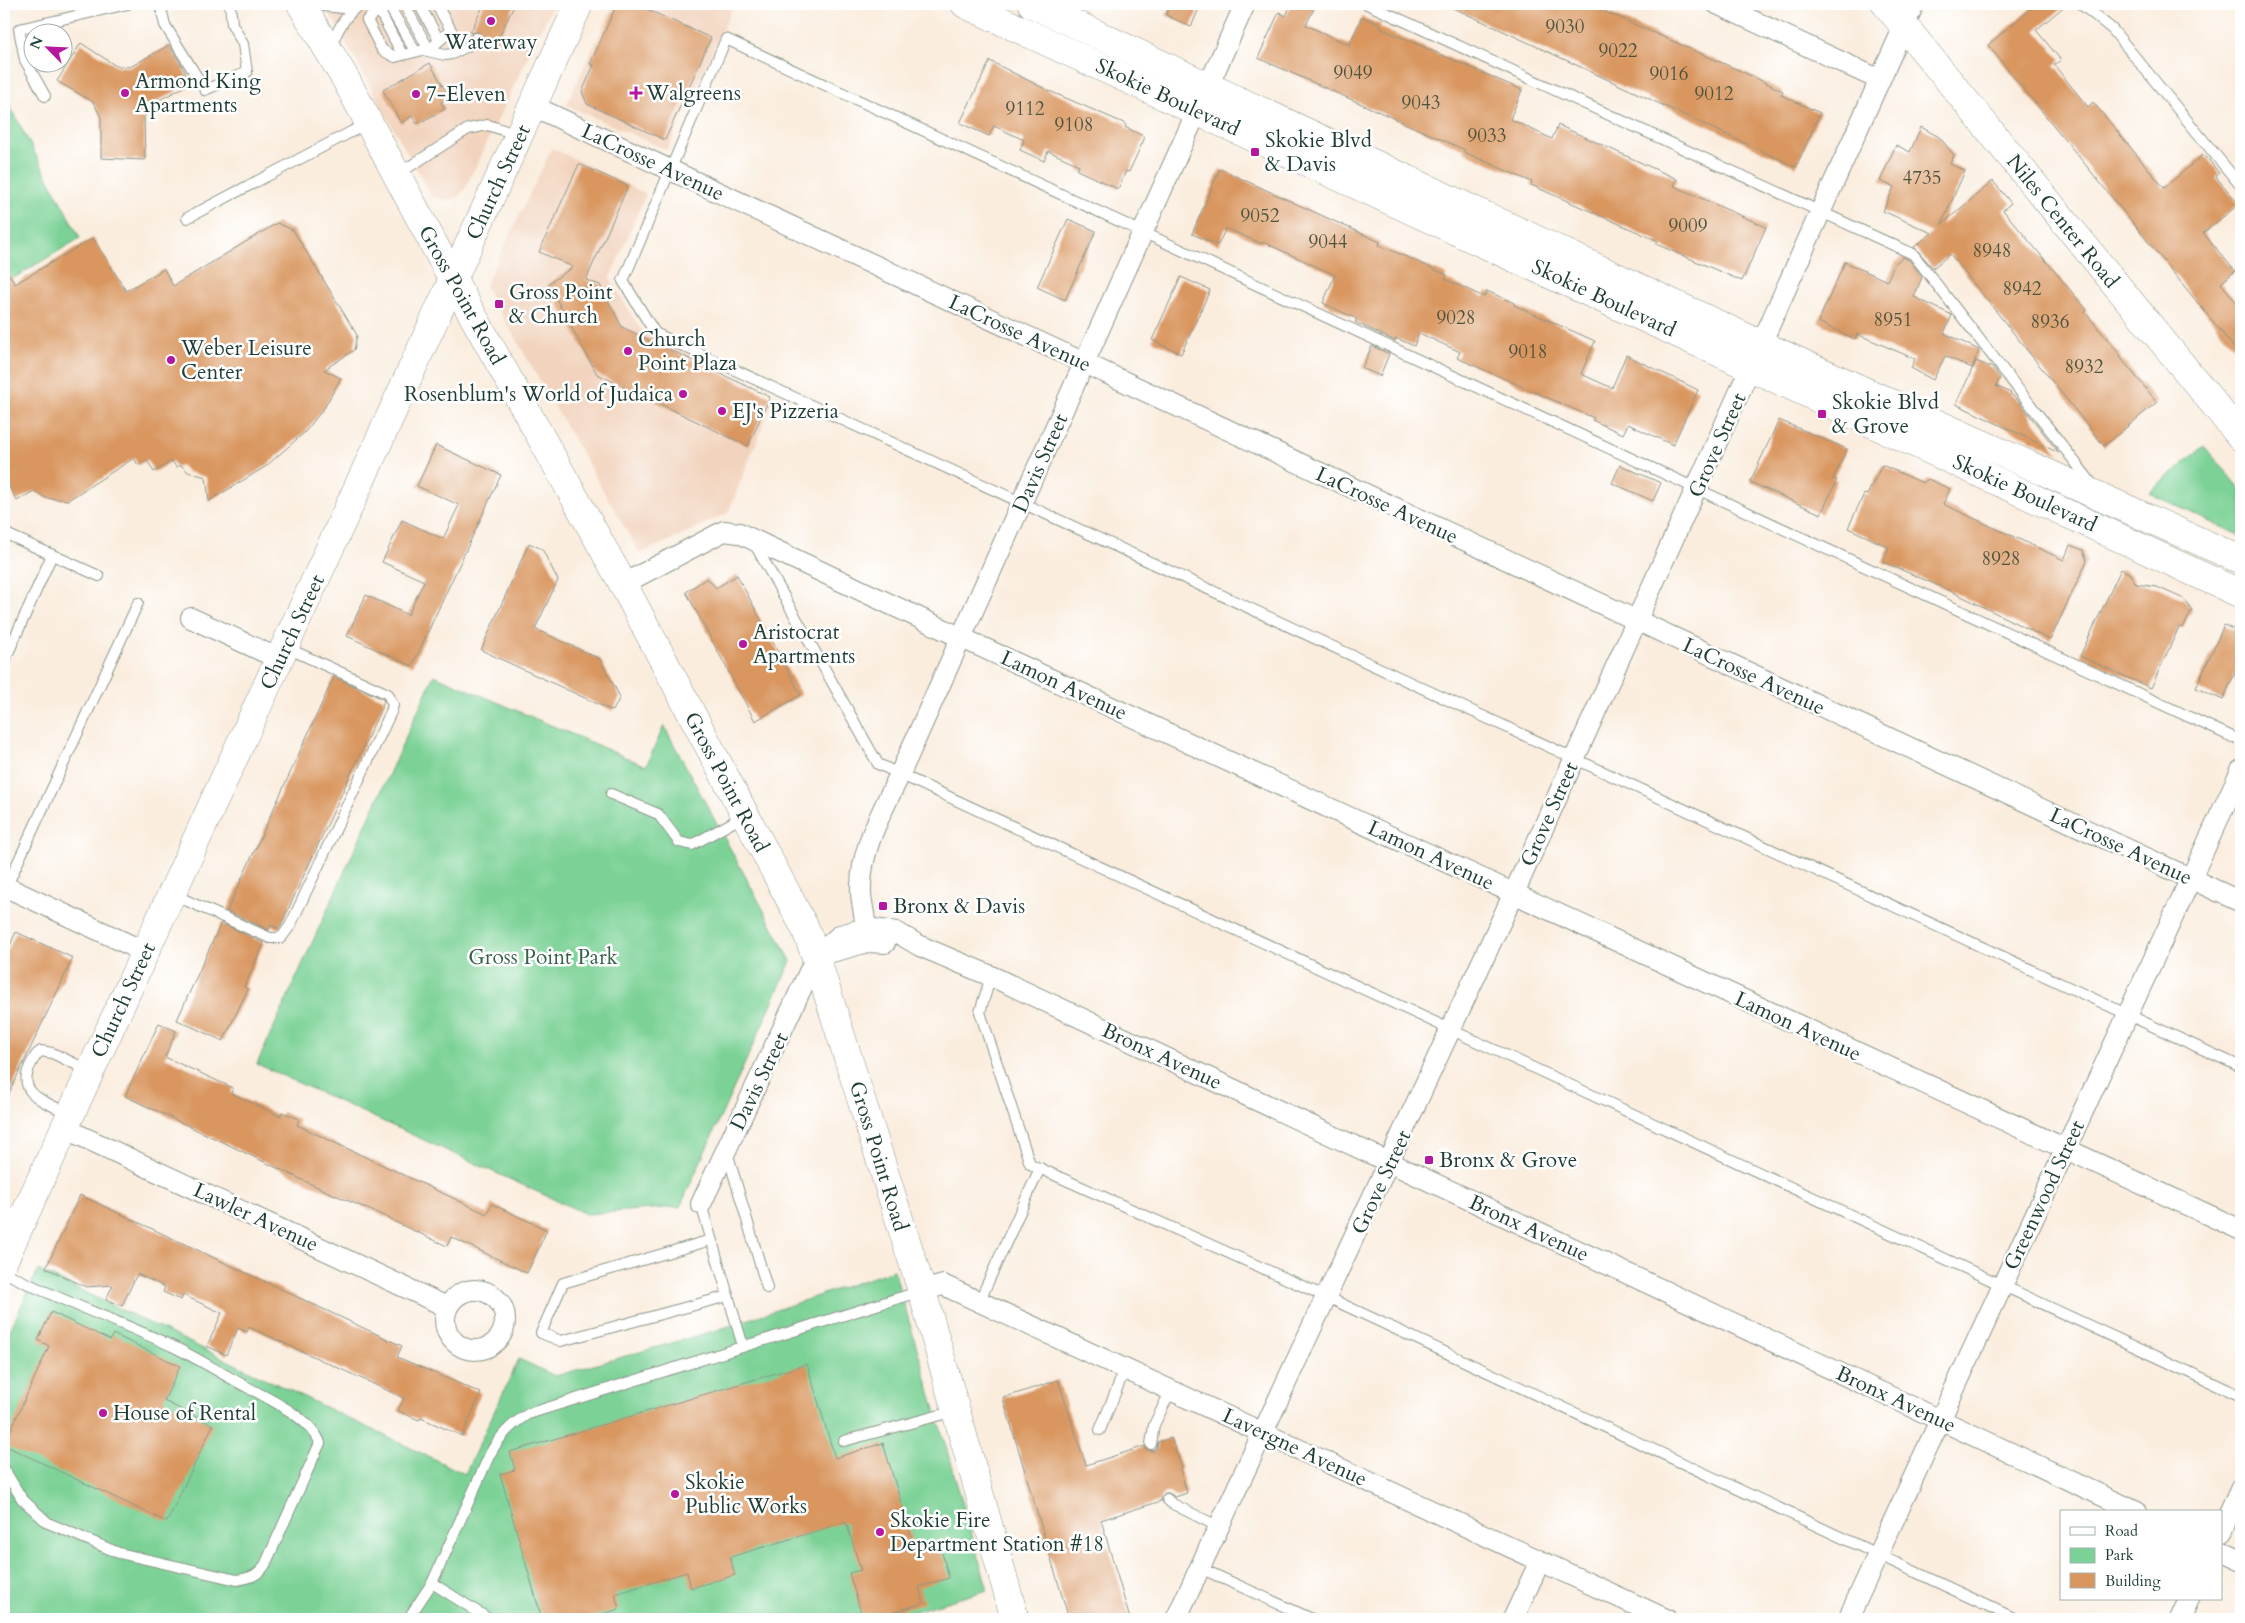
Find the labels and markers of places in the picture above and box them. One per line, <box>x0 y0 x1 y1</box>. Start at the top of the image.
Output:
marker: Waterway <box>485 15 497 27</box>
place label: Waterway <box>443 28 538 57</box>
place label: Armond King Apartments <box>135 67 261 120</box>
place label: Walgreens <box>645 79 741 108</box>
place label: 7-Eleven <box>426 80 506 109</box>
marker: Armond King Apartments <box>119 87 131 99</box>
marker: Walgreens <box>630 87 642 99</box>
marker: 7-Eleven <box>410 88 422 100</box>
place label: Skokie Blvd & Davis <box>1265 126 1372 179</box>
marker: Skokie Blvd & Davis <box>1249 146 1261 158</box>
place label: Gross Point & Church <box>509 278 613 331</box>
marker: Gross Point & Church <box>493 298 505 310</box>
place label: Church Point Plaza <box>638 325 737 378</box>
place label: Weber Leisure Center <box>180 334 312 387</box>
marker: Church Point Plaza <box>622 345 634 357</box>
marker: Weber Leisure Center <box>165 354 177 366</box>
place label: Rosenblum's World of Judaica <box>404 380 673 409</box>
marker: Rosenblum's World of Judaica <box>677 388 689 400</box>
place label: Skokie Blvd & Grove <box>1832 388 1939 441</box>
place label: EJ's Pizzeria <box>732 397 839 426</box>
marker: EJ's Pizzeria <box>716 405 728 417</box>
marker: Skokie Blvd & Grove <box>1816 408 1828 420</box>
place label: Aristocrat Apartments <box>753 618 855 671</box>
marker: Aristocrat Apartments <box>737 638 749 650</box>
place label: Bronx & Davis <box>893 892 1025 921</box>
marker: Bronx & Davis <box>877 900 889 912</box>
place label: Bronx & Grove <box>1439 1146 1577 1175</box>
marker: Bronx & Grove <box>1423 1154 1435 1166</box>
place label: House of Rental <box>113 1399 256 1428</box>
marker: House of Rental <box>97 1407 109 1419</box>
place label: Skokie Public Works <box>685 1468 807 1521</box>
marker: Skokie Public Works <box>669 1488 681 1500</box>
place label: Skokie Fire Department Station #18 <box>890 1506 1104 1559</box>
marker: Skokie Fire Department Station #18 <box>874 1526 886 1538</box>

